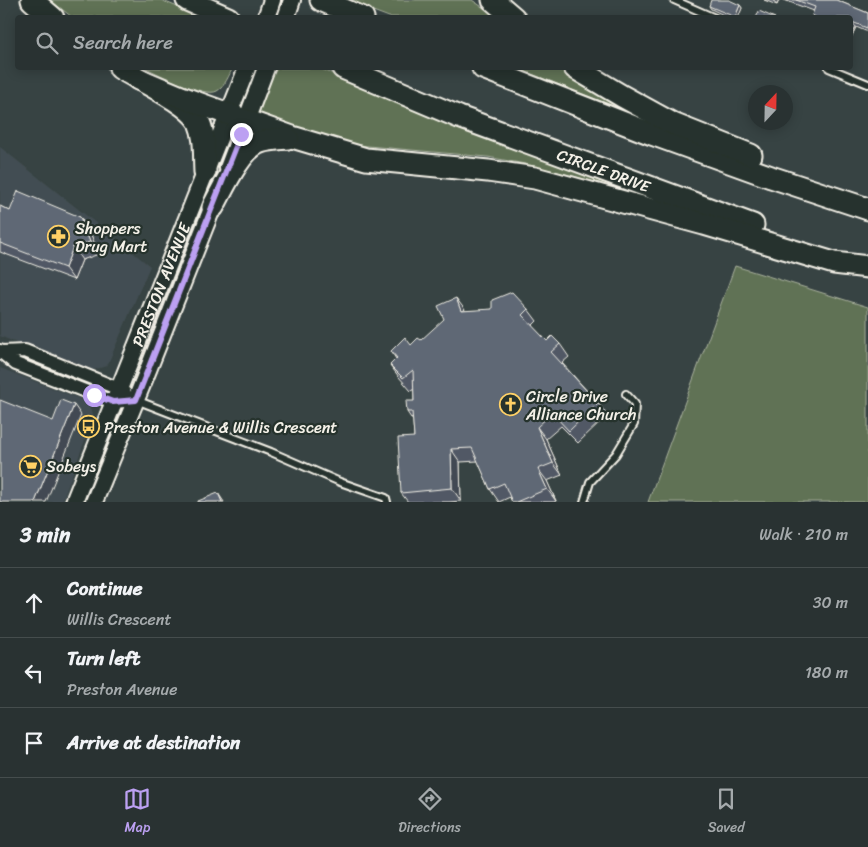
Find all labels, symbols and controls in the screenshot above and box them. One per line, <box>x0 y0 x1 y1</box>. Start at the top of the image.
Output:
search box <box>15 15 853 70</box>
text: Search here <box>73 26 173 59</box>
icon: search <box>33 29 61 57</box>
north arrow <box>748 85 793 130</box>
route end <box>230 123 253 146</box>
street label: CIRCLE DRIVE <box>553 140 655 201</box>
place label: Shoppers Drug Mart <box>75 214 147 261</box>
street label: PRESTON AVENUE <box>123 218 199 351</box>
pharmacy icon: Shoppers Drug Mart <box>47 225 71 249</box>
place label: Circle Drive Alliance Church <box>525 382 636 429</box>
route start <box>83 384 106 407</box>
church icon: Circle Drive Alliance Church <box>498 393 522 417</box>
place label: Preston Avenue & Willis Crescent <box>104 413 337 442</box>
bus stop icon: Preston Avenue & Willis Crescent <box>76 415 100 439</box>
place label: Sobeys <box>46 452 96 481</box>
supermarket icon: Sobeys <box>18 454 42 478</box>
text: 3 min <box>20 516 70 554</box>
text: Walk · 210 m <box>759 520 848 549</box>
text: Continue <box>67 572 143 605</box>
text: 30 m <box>813 588 848 617</box>
icon: ahead <box>20 589 48 617</box>
text: Willis Crescent <box>67 605 171 634</box>
text: Turn left <box>67 642 140 675</box>
text: 180 m <box>805 658 848 687</box>
icon: left <box>20 659 48 687</box>
text: Preston Avenue <box>67 675 177 704</box>
text: Arrive at destination <box>67 726 240 759</box>
icon: arrive <box>20 729 48 757</box>
tab: Map <box>123 785 151 840</box>
tab: Directions <box>398 785 461 840</box>
tab: Saved <box>708 785 745 840</box>

